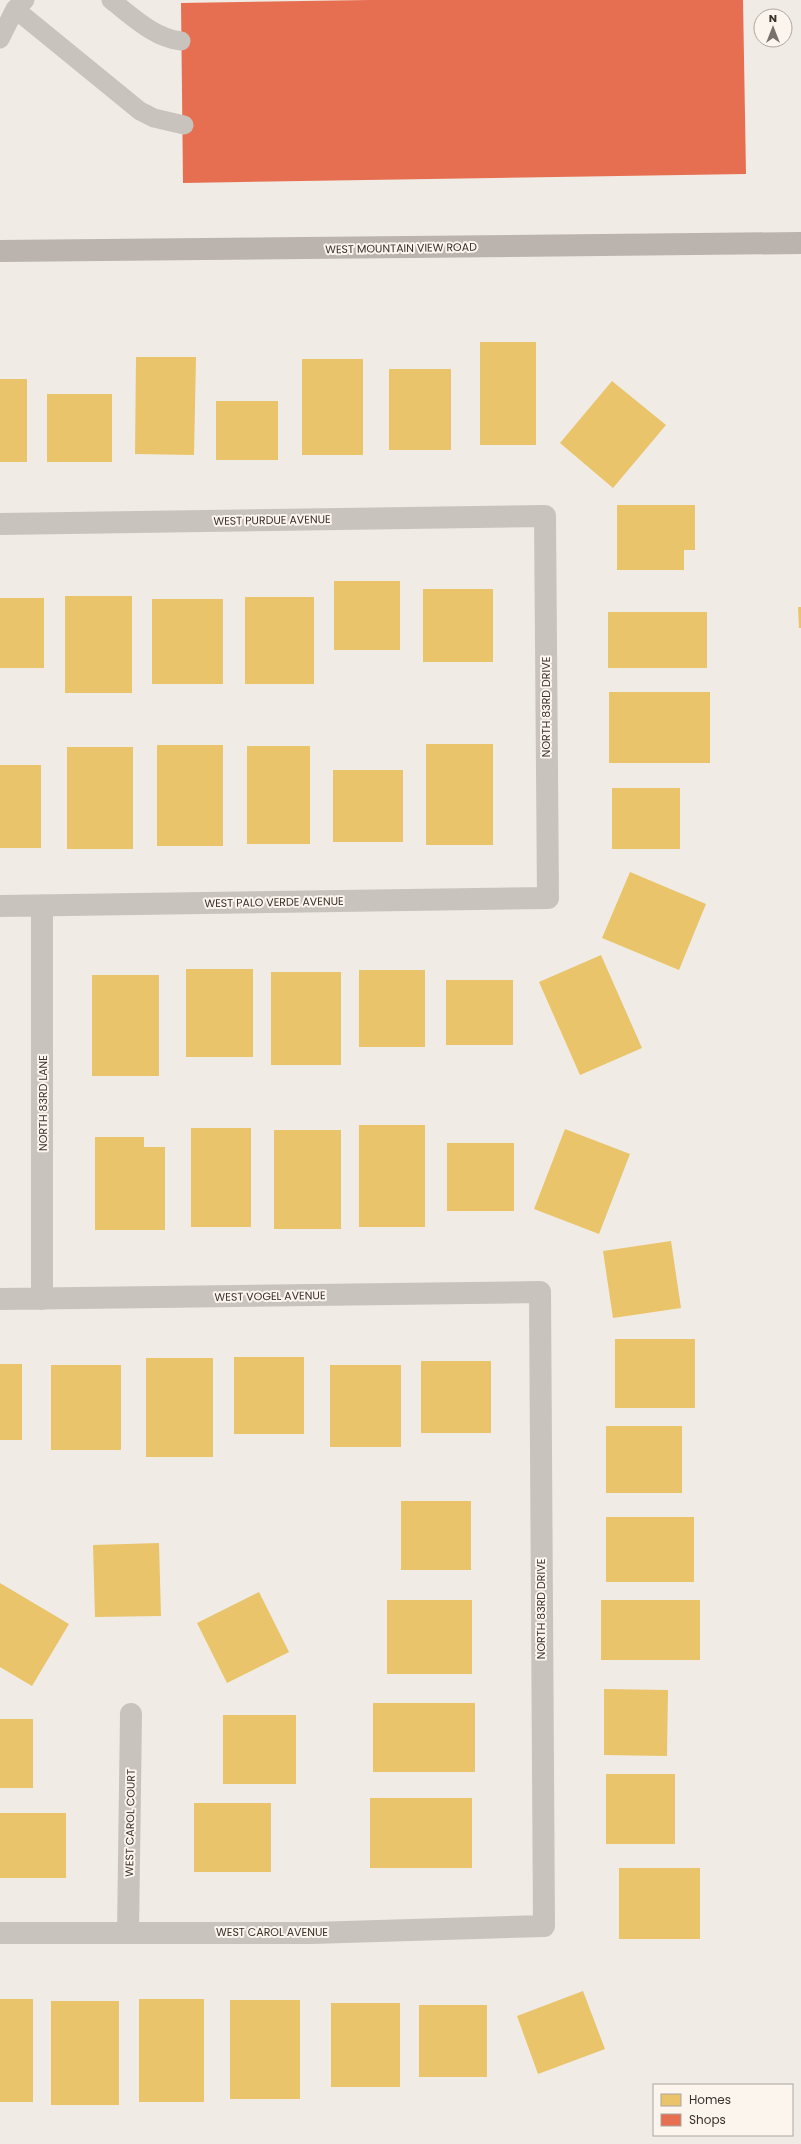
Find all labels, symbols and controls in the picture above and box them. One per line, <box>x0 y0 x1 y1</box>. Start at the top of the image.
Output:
north arrow <box>753 8 793 48</box>
text: N <box>769 10 777 26</box>
street label: WEST MOUNTAIN VIEW ROAD <box>325 239 477 257</box>
street label: WEST PURDUE AVENUE <box>213 511 331 529</box>
street label: NORTH 83RD DRIVE <box>538 657 554 757</box>
street label: WEST PALO VERDE AVENUE <box>204 893 344 911</box>
street label: NORTH 83RD LANE <box>35 1055 51 1151</box>
street label: WEST VOGEL AVENUE <box>214 1287 326 1305</box>
street label: NORTH 83RD DRIVE <box>533 1559 549 1659</box>
street label: WEST CAROL COURT <box>121 1769 139 1877</box>
street label: WEST CAROL AVENUE <box>216 1924 328 1940</box>
legend <box>653 2084 793 2136</box>
text: Homes <box>689 2091 731 2108</box>
text: Shops <box>689 2111 726 2128</box>

